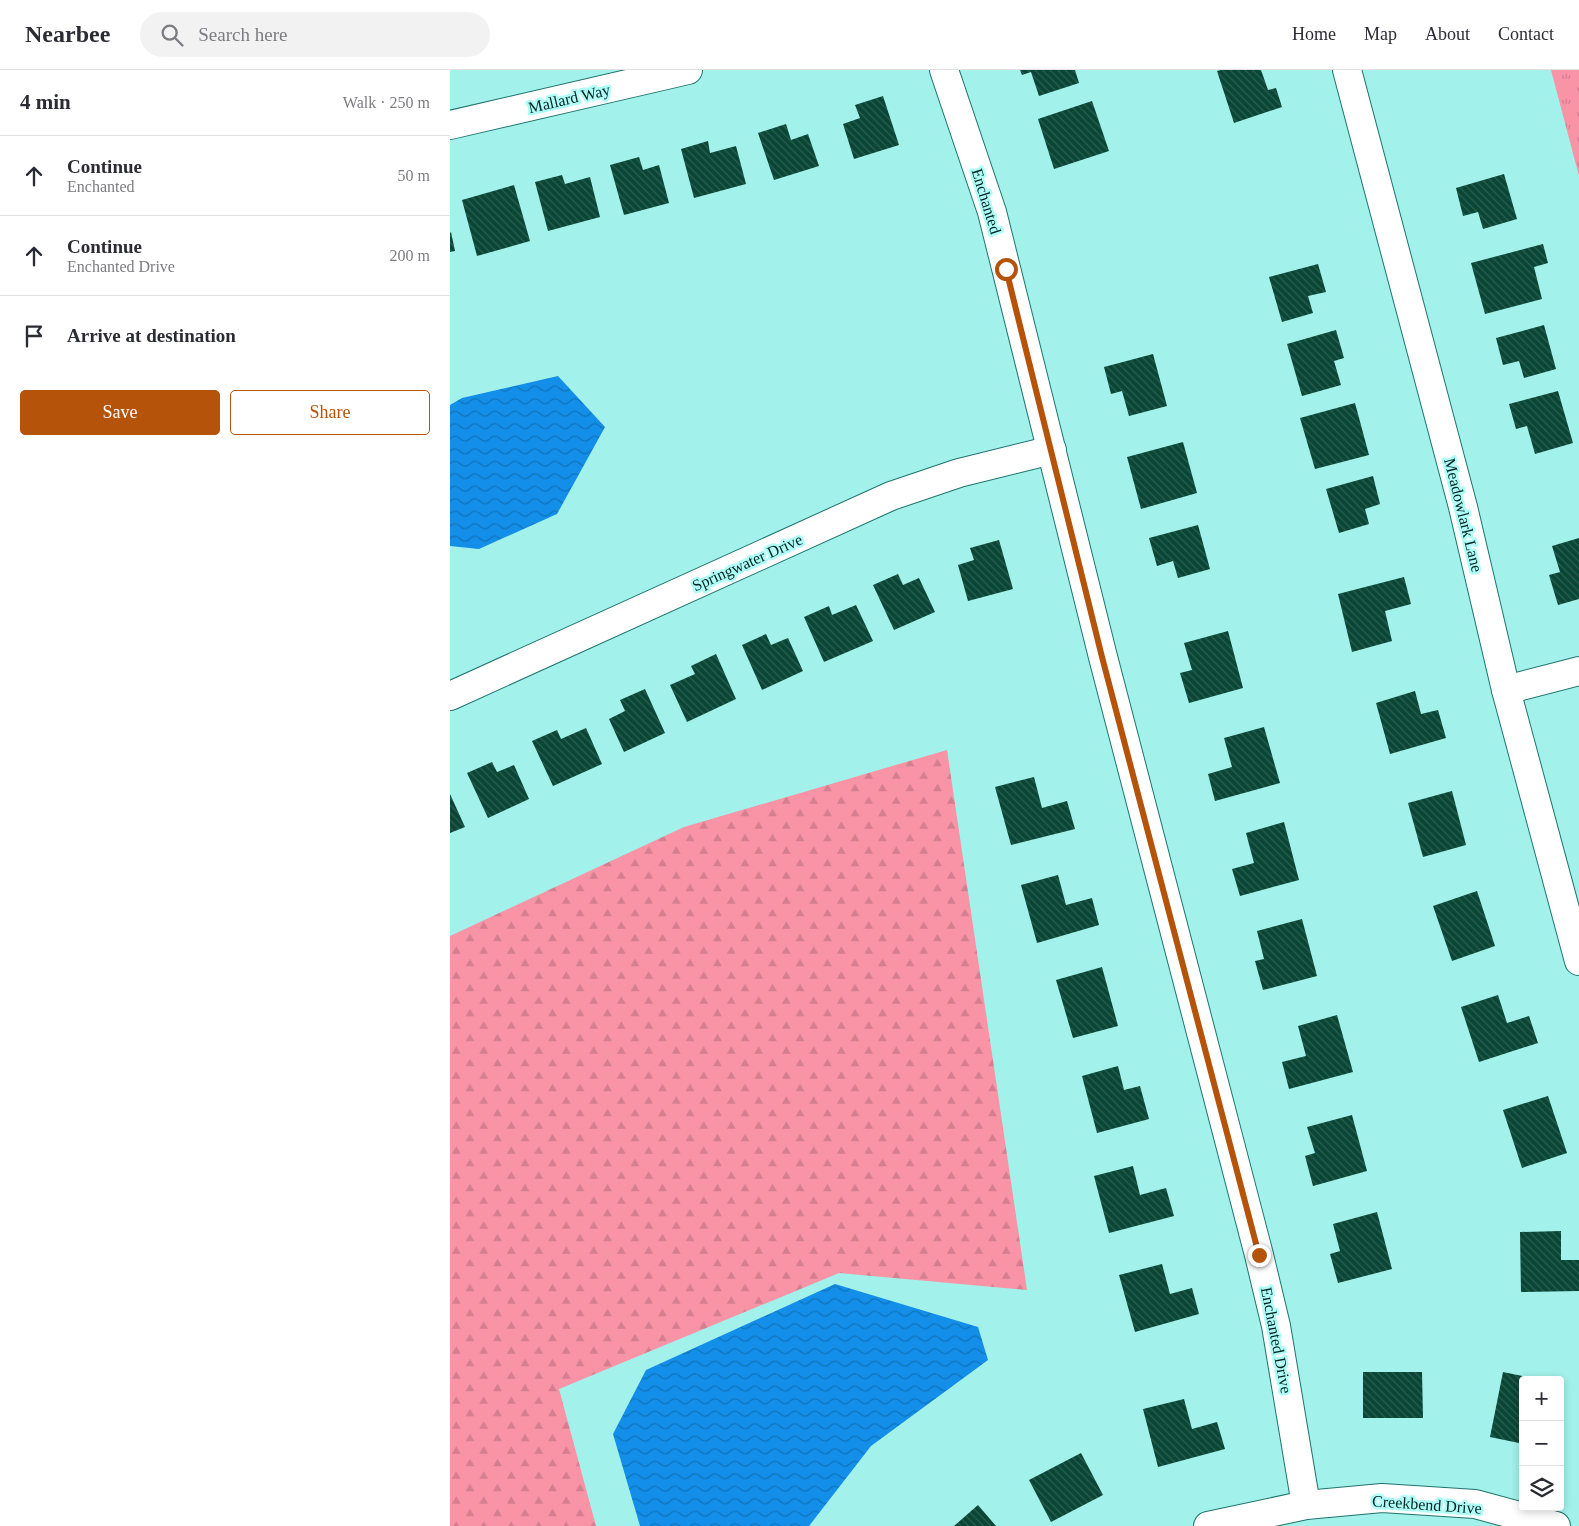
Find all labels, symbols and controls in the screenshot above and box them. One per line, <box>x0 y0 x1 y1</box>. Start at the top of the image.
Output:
search box <box>140 12 490 57</box>
text: Nearbee <box>25 21 110 47</box>
icon: search <box>158 21 186 49</box>
text: Search here <box>198 24 287 45</box>
text: Home <box>1292 24 1336 44</box>
text: Map <box>1364 24 1397 44</box>
text: About <box>1425 24 1470 44</box>
text: Contact <box>1498 24 1554 44</box>
street label: Mallard Way <box>527 81 612 117</box>
text: 4 min <box>20 90 71 114</box>
text: Walk · 250 m <box>343 94 430 111</box>
text: Continue <box>67 156 142 177</box>
icon: ahead <box>20 162 48 190</box>
street label: Enchanted <box>969 166 1005 236</box>
text: 50 m <box>398 167 430 184</box>
text: Enchanted <box>67 178 135 195</box>
text: Continue <box>67 236 142 257</box>
icon: ahead <box>20 242 48 270</box>
text: 200 m <box>390 247 430 264</box>
text: Enchanted Drive <box>67 258 175 275</box>
route start <box>995 258 1018 281</box>
icon: arrive <box>20 322 48 350</box>
text: Arrive at destination <box>67 325 236 346</box>
button: Save <box>20 390 220 435</box>
button: Share <box>230 390 430 435</box>
street label: Meadowlark Lane <box>1441 456 1486 574</box>
street label: Springwater Drive <box>690 531 805 595</box>
route end <box>1248 1244 1271 1267</box>
street label: Enchanted Drive <box>1258 1285 1295 1395</box>
map controls <box>1519 1376 1564 1511</box>
button: + <box>1519 1376 1564 1421</box>
button: − <box>1519 1421 1564 1466</box>
button: layers <box>1519 1466 1564 1511</box>
street label: Creekbend Drive <box>1372 1492 1482 1517</box>

